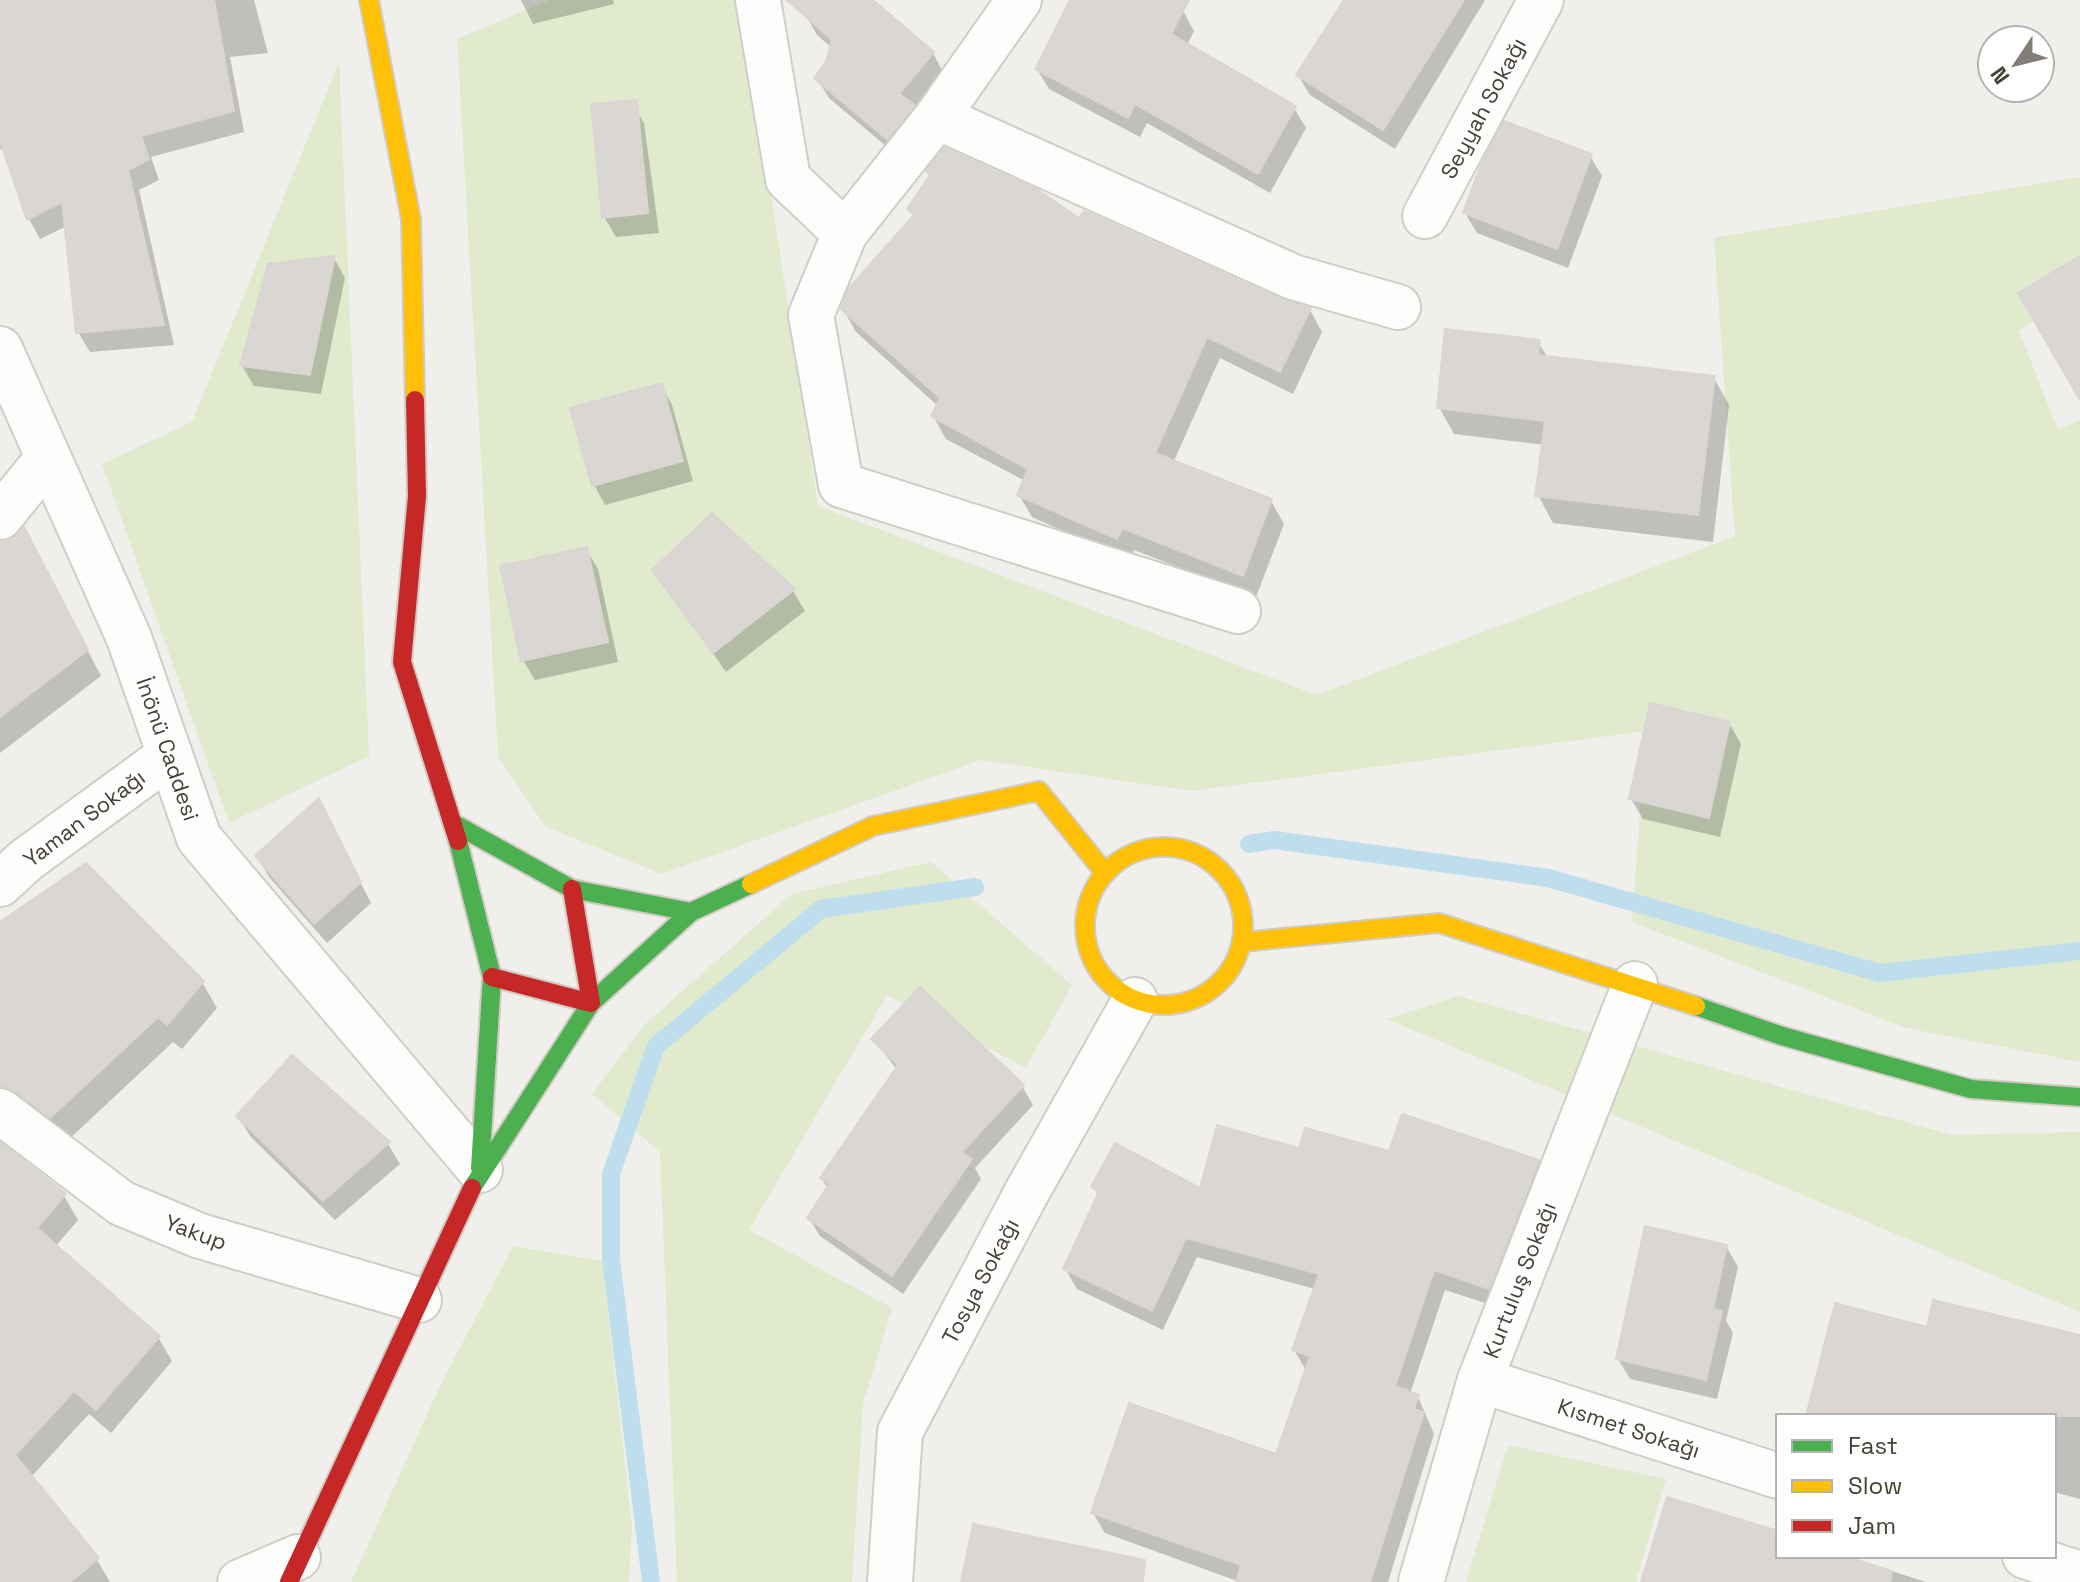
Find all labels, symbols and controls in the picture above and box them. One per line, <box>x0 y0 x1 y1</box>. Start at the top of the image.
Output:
north arrow <box>1976 24 2056 104</box>
street label: Seyyah Sokağı <box>1434 33 1532 183</box>
text: N <box>1984 61 2015 90</box>
street label: İnönü Caddesi <box>130 674 206 824</box>
street label: Yaman Sokağı <box>17 763 151 873</box>
street label: Kurtuluş Sokağı <box>1476 1198 1562 1362</box>
street label: Yakup <box>161 1208 231 1256</box>
street label: Tosya Sokağı <box>935 1213 1025 1349</box>
street label: Kısmet Sokağı <box>1554 1392 1704 1464</box>
legend <box>1776 1414 2056 1558</box>
text: Fast <box>1848 1430 1898 1461</box>
text: Slow <box>1848 1470 1902 1501</box>
text: Jam <box>1848 1510 1896 1541</box>

